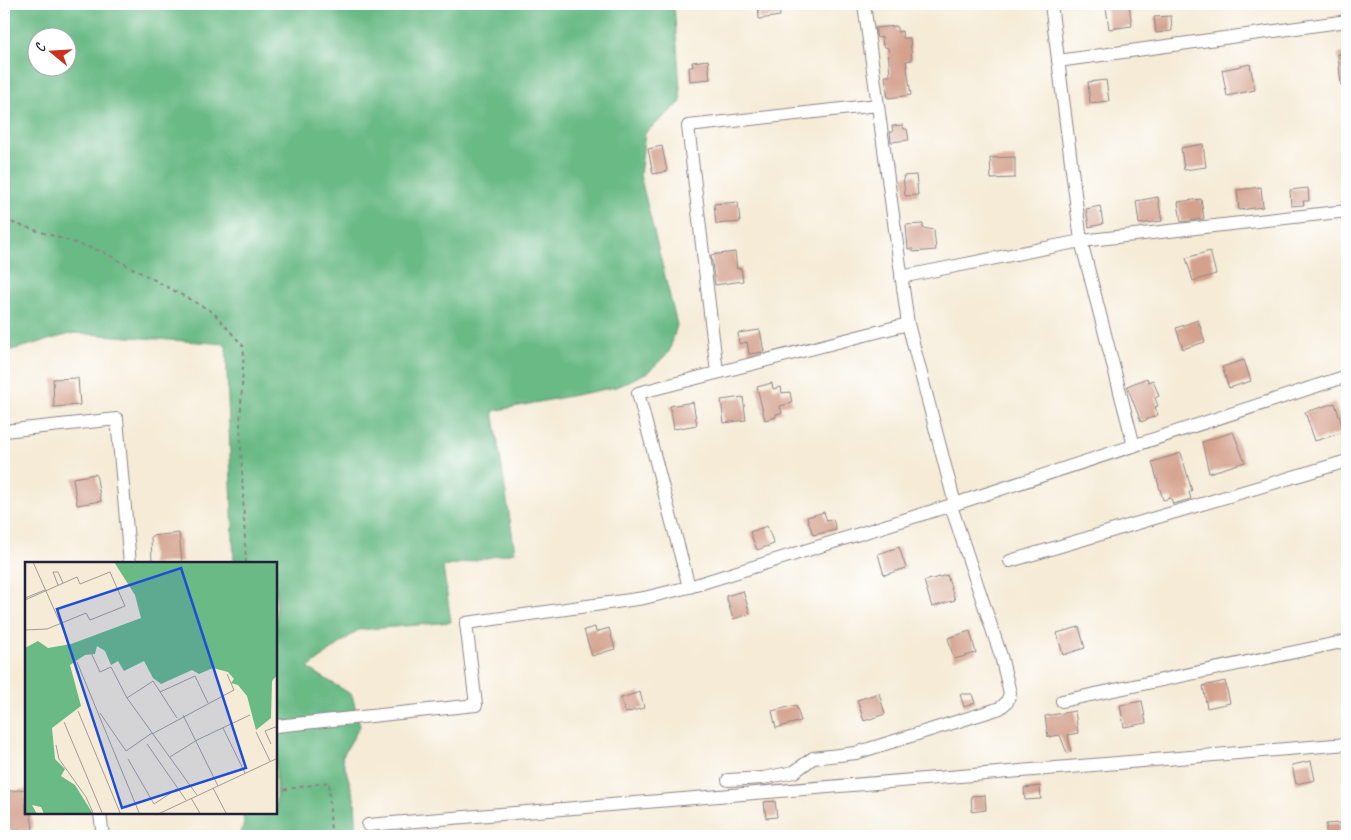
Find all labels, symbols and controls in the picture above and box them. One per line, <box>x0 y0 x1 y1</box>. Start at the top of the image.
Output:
north arrow <box>28 28 78 78</box>
text: С <box>31 40 50 54</box>
inset map <box>25 562 278 815</box>

